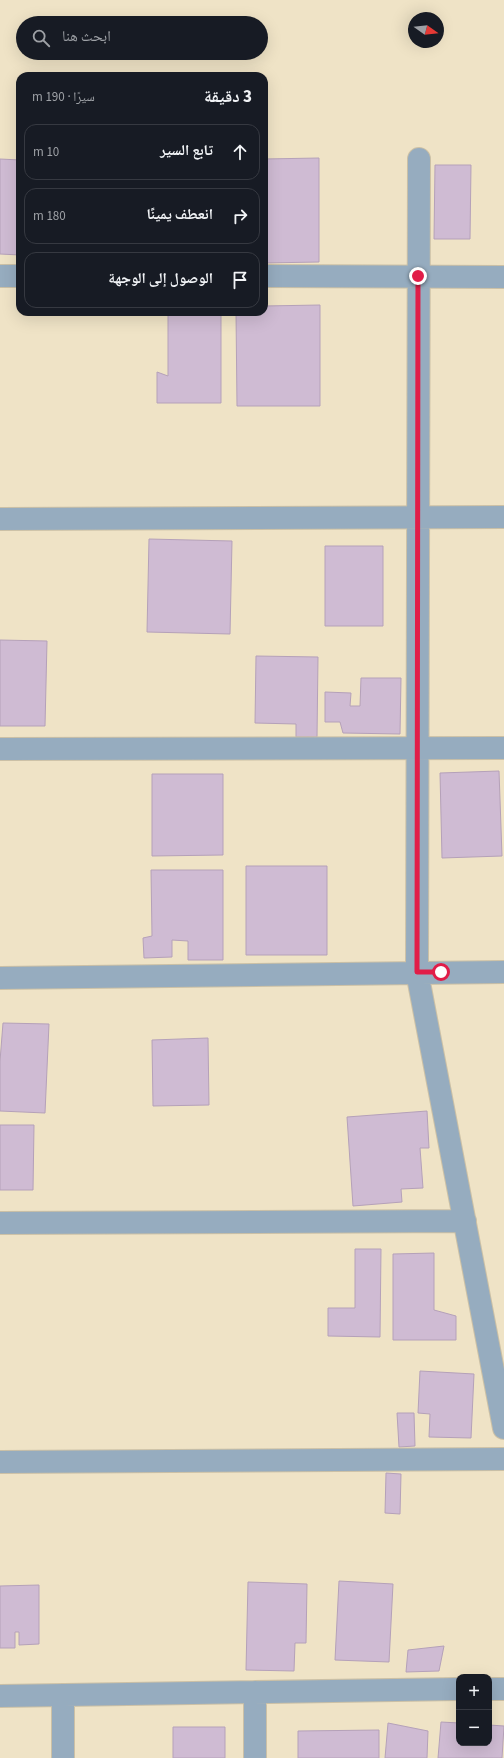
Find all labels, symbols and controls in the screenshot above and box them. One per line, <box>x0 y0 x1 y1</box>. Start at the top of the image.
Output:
north arrow <box>408 12 444 48</box>
search box <box>16 16 268 60</box>
text: ابحث هنا <box>62 26 111 47</box>
icon: search <box>30 27 52 49</box>
text: 3 دقيقة <box>204 85 252 109</box>
text: سيرًا · 190 m <box>32 88 95 106</box>
text: تابع السير <box>160 140 213 161</box>
icon: ahead <box>229 141 251 163</box>
text: 10 m <box>33 143 59 161</box>
text: انعطف يمينًا <box>146 204 213 225</box>
icon: right <box>229 205 251 227</box>
text: 180 m <box>33 207 66 225</box>
route end <box>409 267 427 285</box>
text: الوصول إلى الوجهة <box>108 268 213 289</box>
icon: arrive <box>229 269 251 291</box>
route start <box>432 963 450 981</box>
map controls <box>456 1674 492 1746</box>
button: + <box>456 1674 492 1710</box>
button: − <box>456 1710 492 1746</box>

